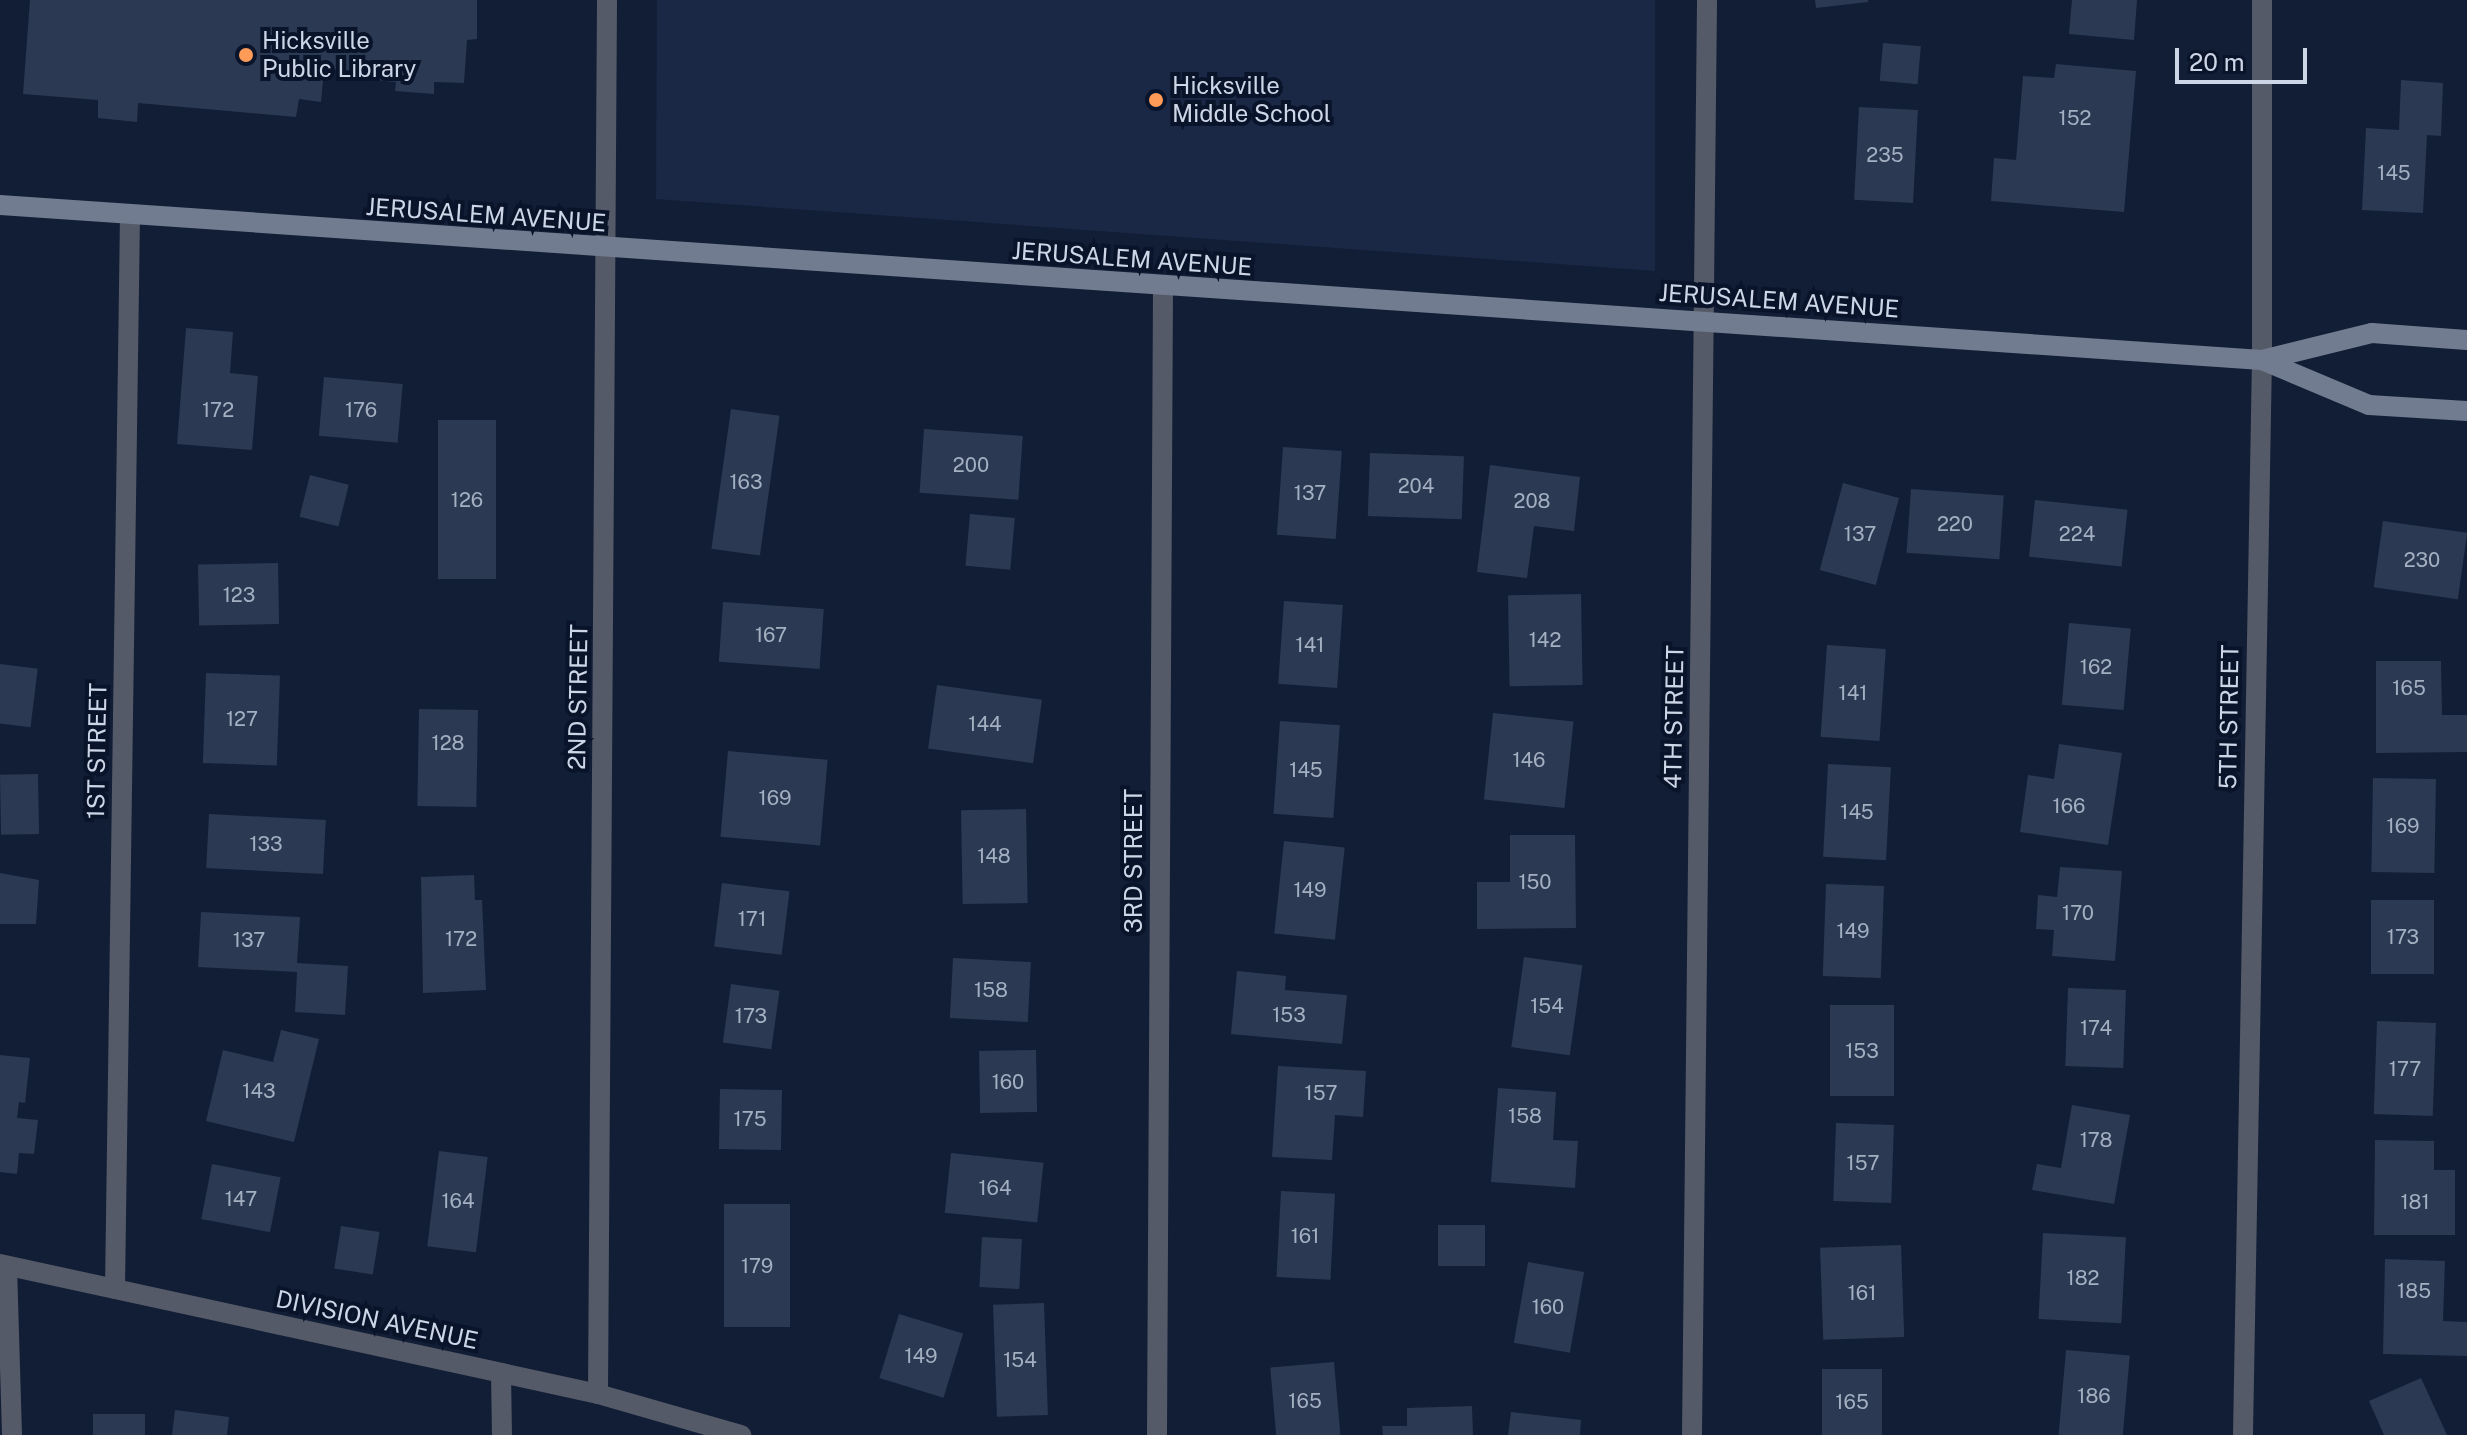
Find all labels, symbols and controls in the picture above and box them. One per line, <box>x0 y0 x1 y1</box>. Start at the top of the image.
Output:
place label: Hicksville Public Library <box>262 27 417 83</box>
scale bar <box>2179 32 2311 82</box>
marker: Hicksville Public Library <box>237 46 255 64</box>
text: 20 m <box>2189 48 2245 76</box>
place label: Hicksville Middle School <box>1172 72 1331 128</box>
marker: Hicksville Middle School <box>1147 91 1165 109</box>
house number: 152 <box>2059 106 2091 130</box>
house number: 235 <box>1866 143 1904 167</box>
house number: 145 <box>2377 161 2411 185</box>
street label: JERUSALEM AVENUE <box>365 192 607 238</box>
street label: JERUSALEM AVENUE <box>1011 236 1253 282</box>
street label: JERUSALEM AVENUE <box>1658 278 1900 324</box>
house number: 172 <box>202 398 234 422</box>
house number: 176 <box>345 398 377 422</box>
house number: 200 <box>953 453 989 477</box>
house number: 163 <box>729 470 763 494</box>
house number: 204 <box>1398 474 1434 498</box>
house number: 137 <box>1294 481 1326 505</box>
house number: 126 <box>451 488 483 512</box>
house number: 208 <box>1514 489 1550 513</box>
house number: 220 <box>1937 512 1973 536</box>
house number: 137 <box>1844 522 1876 546</box>
house number: 224 <box>2059 522 2095 546</box>
house number: 230 <box>2404 548 2440 572</box>
house number: 123 <box>223 583 255 607</box>
house number: 167 <box>755 623 787 647</box>
street label: 2ND STREET <box>562 624 594 770</box>
house number: 142 <box>1529 628 1561 652</box>
house number: 141 <box>1296 633 1324 657</box>
street label: 5TH STREET <box>2213 644 2245 790</box>
street label: 4TH STREET <box>1658 645 1690 789</box>
house number: 162 <box>2080 655 2112 679</box>
house number: 165 <box>2392 676 2426 700</box>
house number: 141 <box>1839 681 1867 705</box>
street label: 1ST STREET <box>81 683 113 819</box>
house number: 127 <box>226 707 258 731</box>
house number: 144 <box>968 712 1002 736</box>
house number: 128 <box>431 731 465 755</box>
house number: 146 <box>1512 748 1546 772</box>
house number: 145 <box>1289 758 1323 782</box>
house number: 169 <box>759 786 791 810</box>
street label: 3RD STREET <box>1120 789 1148 933</box>
house number: 166 <box>2053 794 2085 818</box>
house number: 145 <box>1840 800 1874 824</box>
house number: 169 <box>2387 814 2419 838</box>
house number: 133 <box>249 832 283 856</box>
house number: 148 <box>977 844 1011 868</box>
house number: 150 <box>1518 870 1552 894</box>
house number: 149 <box>1293 878 1327 902</box>
house number: 170 <box>2062 901 2094 925</box>
house number: 171 <box>738 907 766 931</box>
house number: 149 <box>1836 919 1870 943</box>
house number: 173 <box>2387 925 2419 949</box>
house number: 172 <box>445 927 477 951</box>
house number: 137 <box>233 928 265 952</box>
house number: 158 <box>974 978 1008 1002</box>
house number: 154 <box>1530 994 1564 1018</box>
house number: 153 <box>1272 1003 1306 1027</box>
house number: 173 <box>735 1004 767 1028</box>
house number: 174 <box>2080 1016 2112 1040</box>
house number: 153 <box>1845 1039 1879 1063</box>
house number: 177 <box>2389 1057 2421 1081</box>
house number: 160 <box>992 1070 1024 1094</box>
house number: 143 <box>242 1079 276 1103</box>
house number: 157 <box>1305 1081 1337 1105</box>
house number: 158 <box>1508 1104 1542 1128</box>
house number: 175 <box>734 1107 766 1131</box>
house number: 178 <box>2080 1128 2112 1152</box>
house number: 157 <box>1847 1151 1879 1175</box>
house number: 164 <box>978 1176 1012 1200</box>
house number: 147 <box>225 1187 257 1211</box>
house number: 164 <box>441 1189 475 1213</box>
house number: 181 <box>2400 1190 2430 1214</box>
house number: 161 <box>1291 1224 1319 1248</box>
house number: 179 <box>741 1254 773 1278</box>
house number: 182 <box>2066 1266 2100 1290</box>
house number: 185 <box>2397 1279 2431 1303</box>
house number: 161 <box>1848 1281 1876 1305</box>
street label: DIVISION AVENUE <box>273 1285 481 1355</box>
house number: 160 <box>1532 1295 1564 1319</box>
house number: 149 <box>904 1344 938 1368</box>
house number: 154 <box>1003 1348 1037 1372</box>
house number: 186 <box>2077 1384 2111 1408</box>
house number: 165 <box>1288 1389 1322 1413</box>
house number: 165 <box>1835 1390 1869 1414</box>

